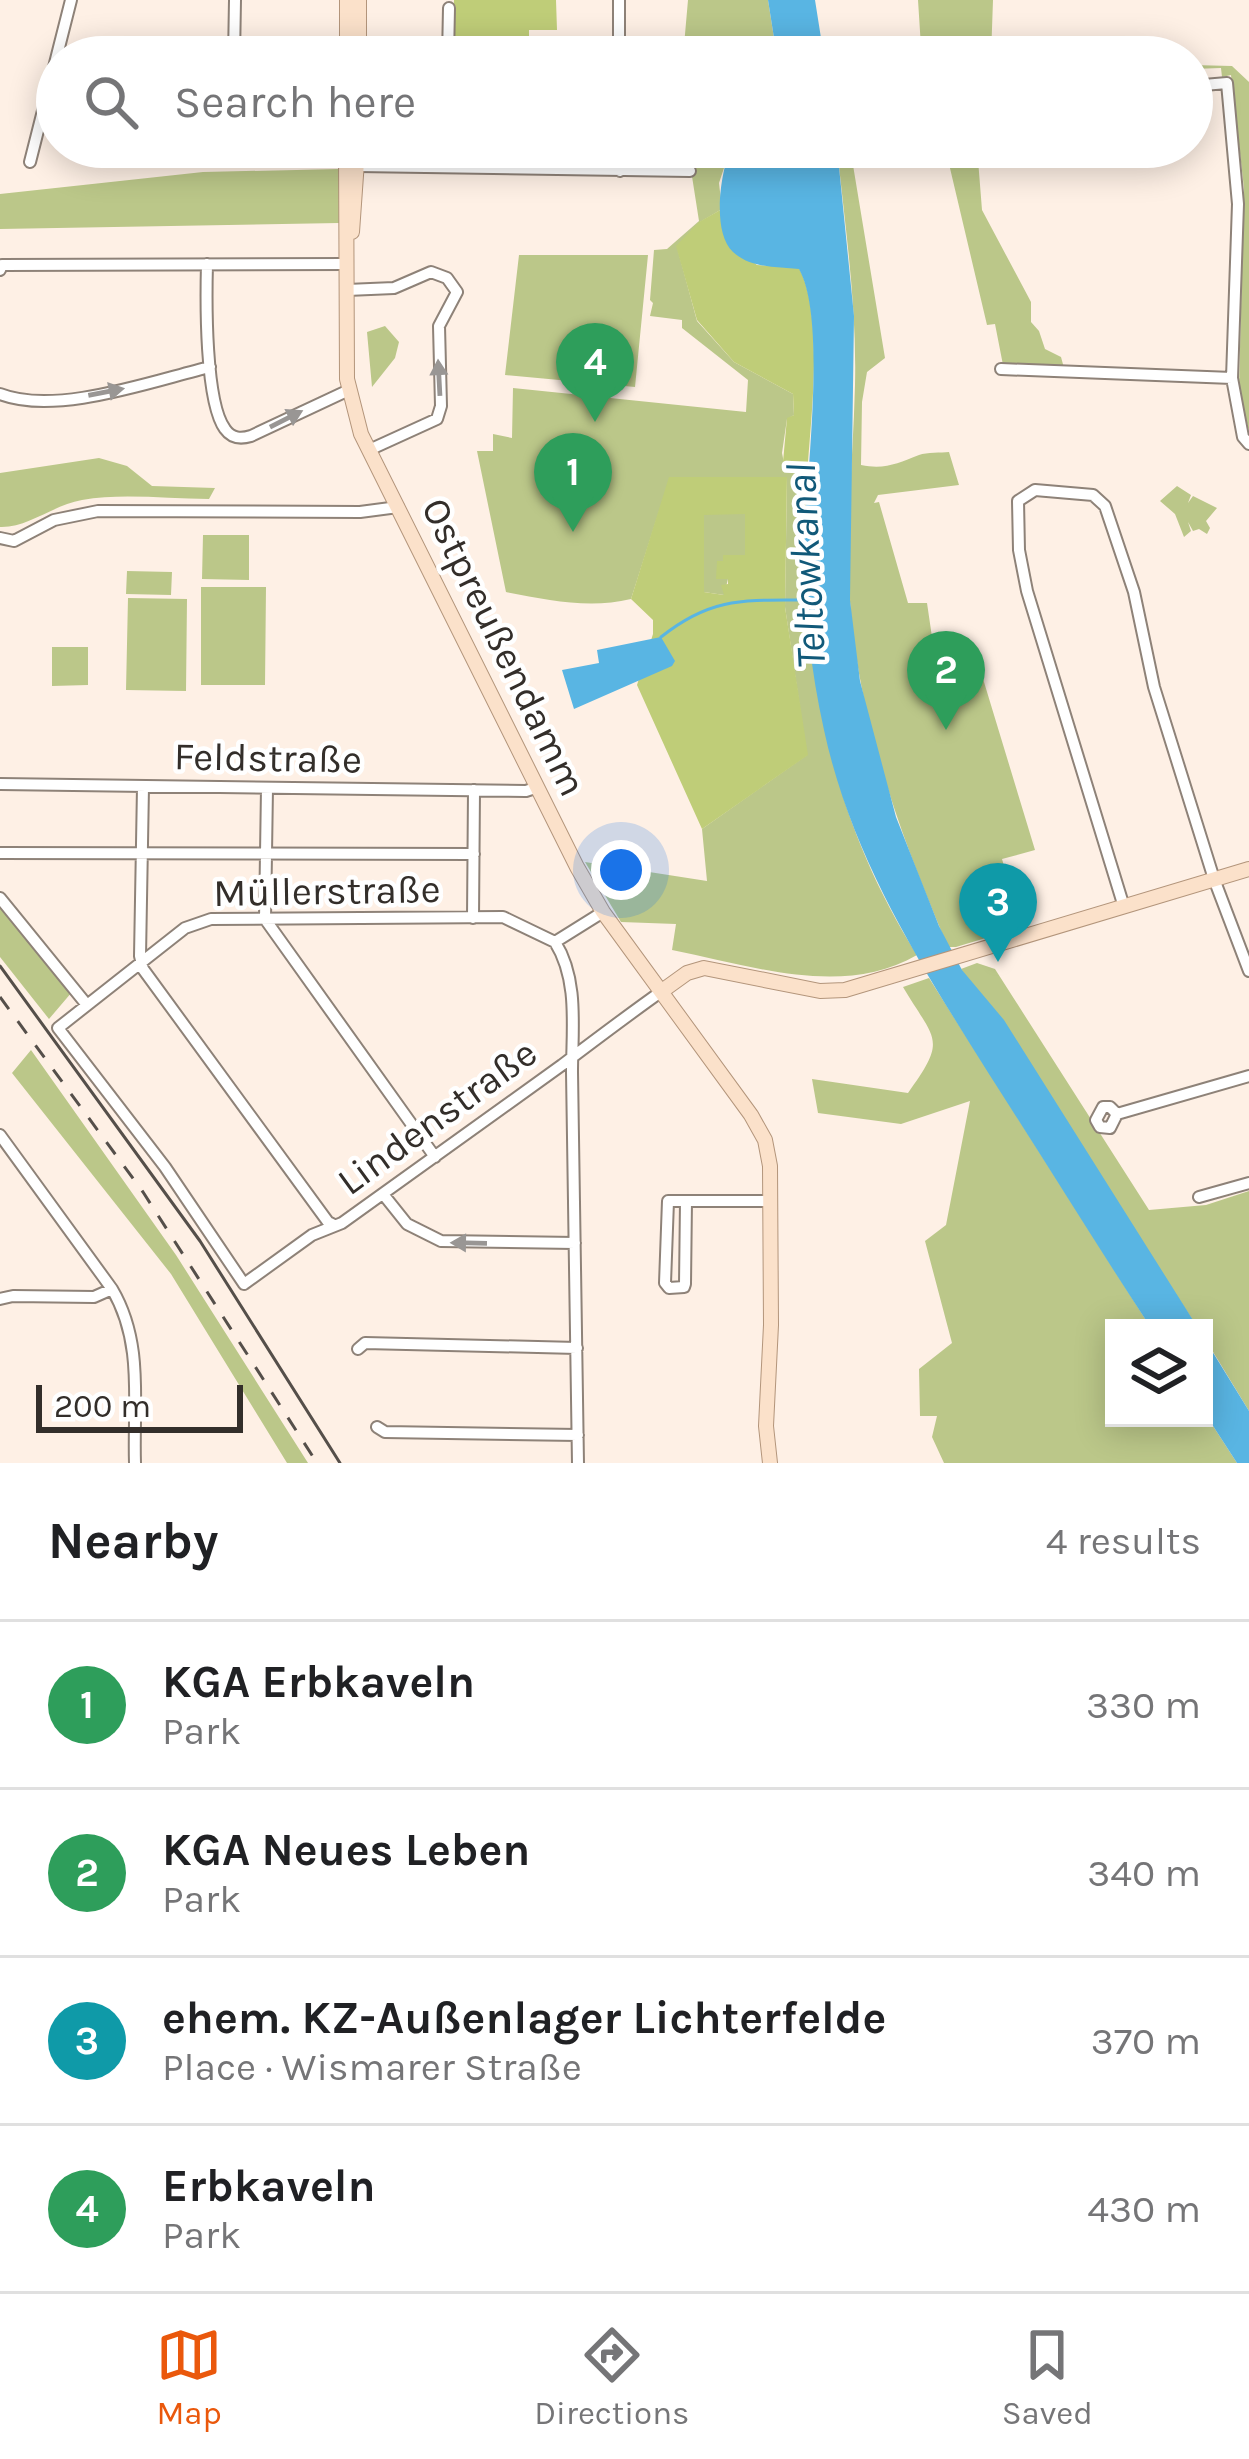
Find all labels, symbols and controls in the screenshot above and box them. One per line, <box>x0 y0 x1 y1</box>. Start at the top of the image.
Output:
search box <box>36 36 1213 168</box>
icon: search <box>78 69 144 135</box>
text: Search here <box>174 76 416 128</box>
pin: 4 <box>556 323 634 422</box>
one-way arrow <box>429 358 448 396</box>
one-way arrow <box>87 382 125 400</box>
one-way arrow <box>268 409 303 429</box>
pin: 1 <box>534 433 612 532</box>
water label: Teltowkanal <box>776 462 836 670</box>
street label: Ostpreußendamm <box>412 490 596 804</box>
pin: 2 <box>907 631 985 730</box>
street label: Feldstraße <box>174 733 362 783</box>
your location <box>591 840 651 900</box>
pin: 3 <box>959 863 1037 962</box>
street label: Müllerstraße <box>213 866 441 916</box>
street label: Lindenstraße <box>329 1029 545 1205</box>
one-way arrow <box>449 1233 487 1253</box>
map controls <box>1105 1319 1213 1427</box>
button: layers <box>1105 1319 1213 1427</box>
scale bar <box>36 1379 243 1432</box>
text: 200 m <box>54 1387 151 1425</box>
text: Nearby <box>48 1511 218 1571</box>
text: 4 results <box>1046 1518 1201 1564</box>
text: KGA Erbkaveln <box>162 1656 475 1708</box>
text: 1 <box>80 1682 94 1728</box>
text: 330 m <box>1086 1682 1201 1728</box>
text: Park <box>162 1708 241 1754</box>
text: KGA Neues Leben <box>162 1824 530 1876</box>
text: 2 <box>75 1850 99 1896</box>
text: 340 m <box>1087 1850 1201 1896</box>
text: Park <box>162 1876 241 1922</box>
text: ehem. KZ-Außenlager Lichterfelde <box>162 1992 886 2044</box>
text: 3 <box>75 2018 99 2064</box>
text: 370 m <box>1091 2018 1201 2064</box>
text: Place · Wismarer Straße <box>162 2044 582 2090</box>
text: Erbkaveln <box>162 2160 376 2212</box>
text: 4 <box>75 2186 99 2232</box>
text: 430 m <box>1087 2186 1201 2232</box>
text: Park <box>162 2212 241 2258</box>
tab: Map <box>156 2322 222 2432</box>
tab: Directions <box>534 2322 689 2432</box>
tab: Saved <box>1002 2322 1093 2432</box>

